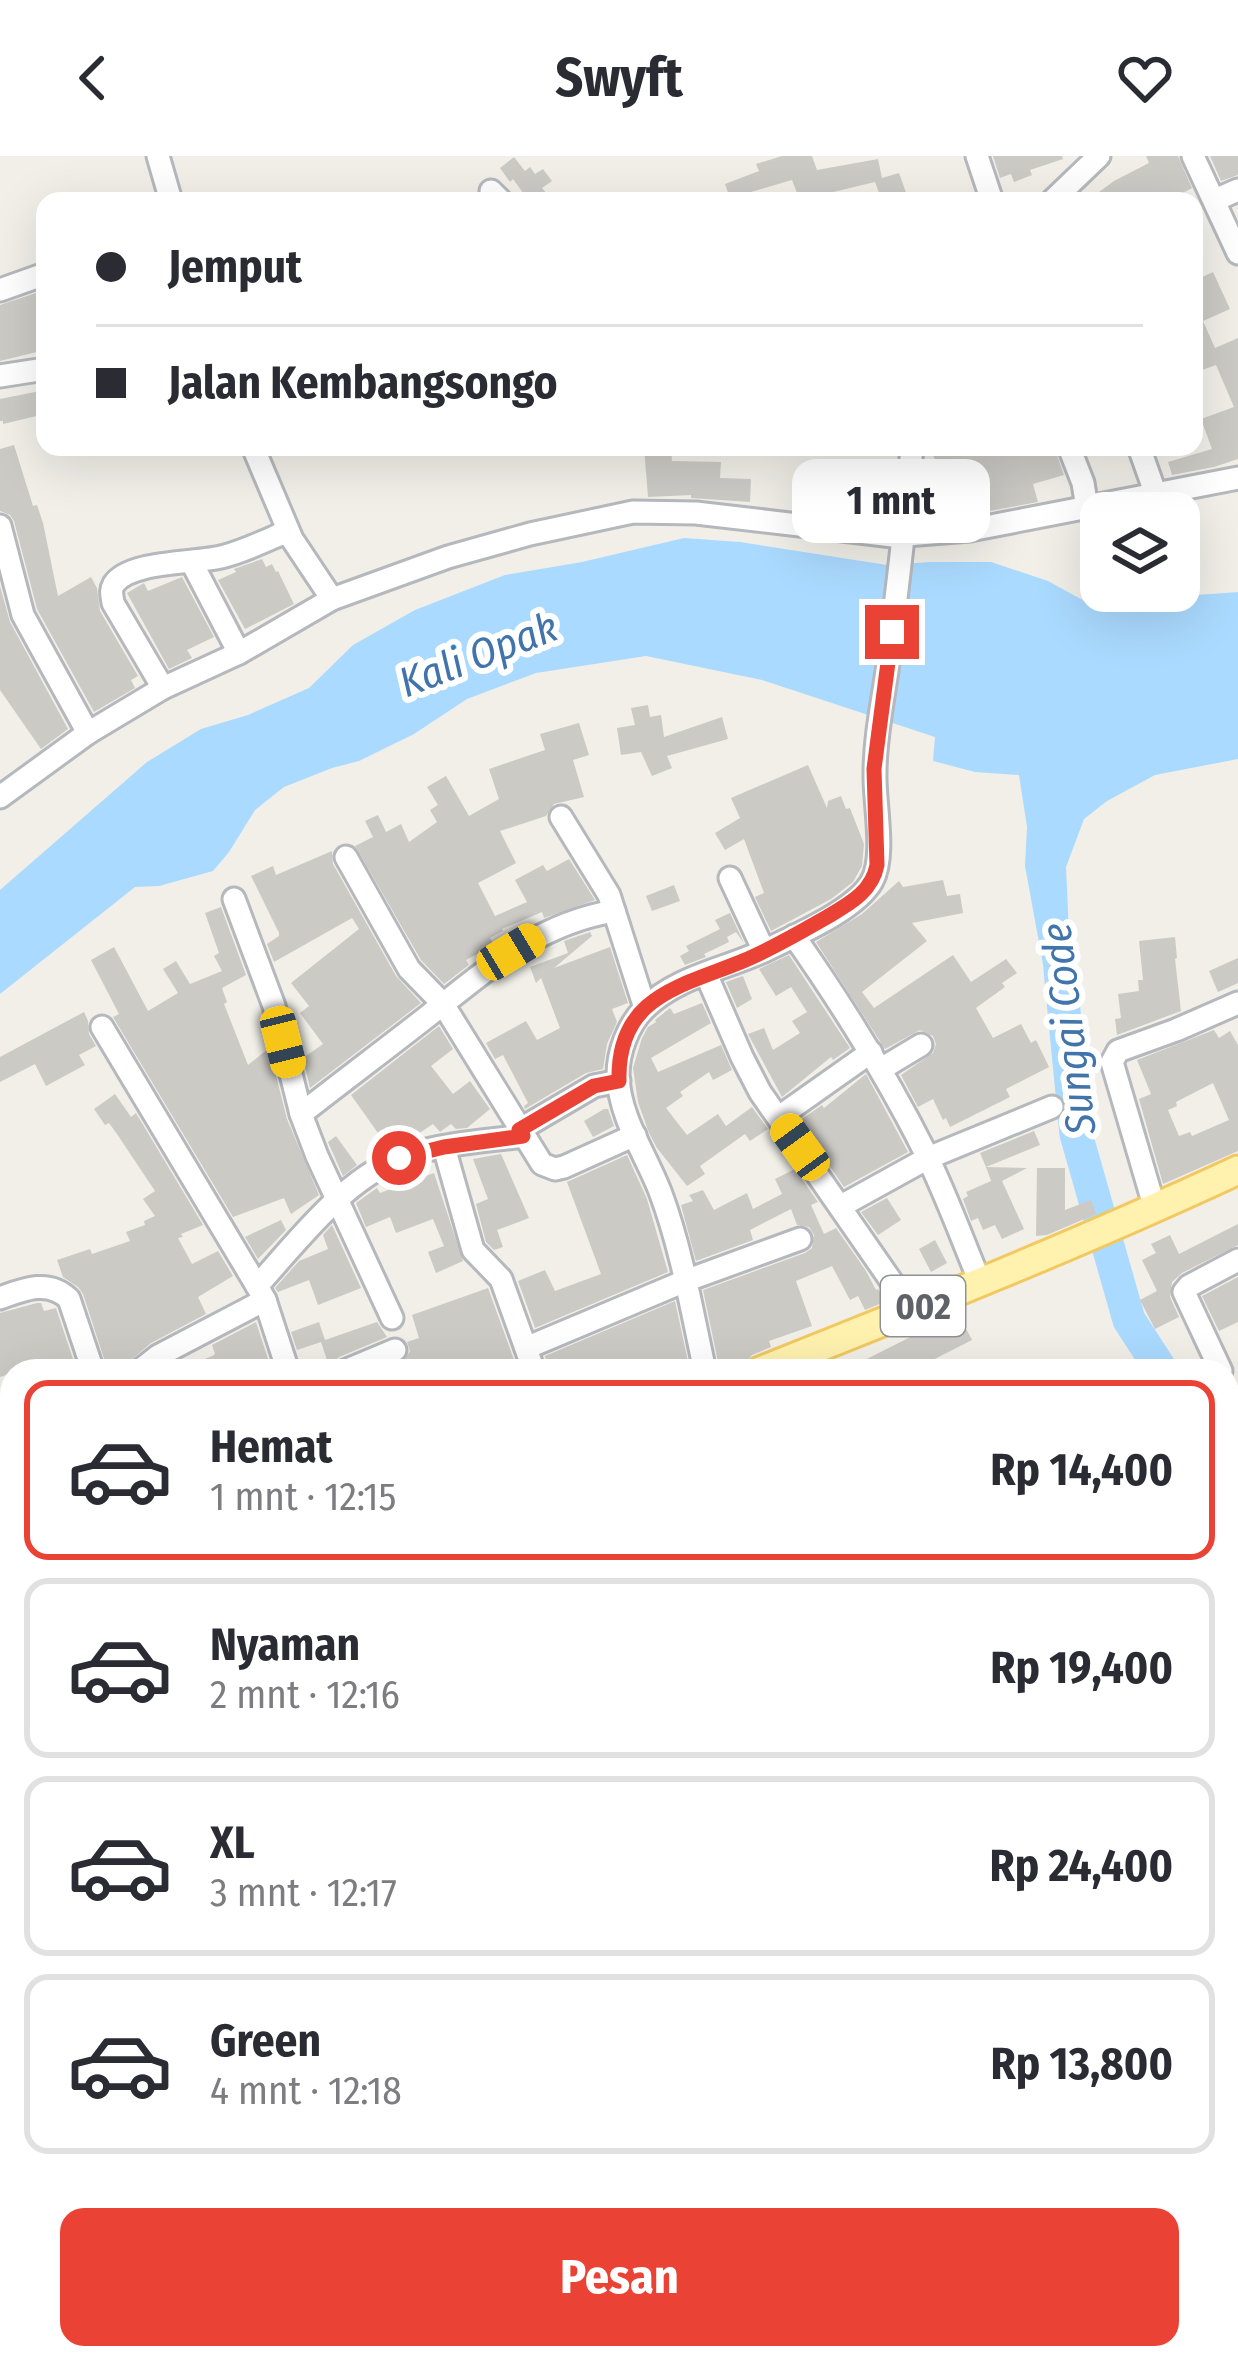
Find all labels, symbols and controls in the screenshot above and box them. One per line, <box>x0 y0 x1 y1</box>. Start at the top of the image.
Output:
icon: back <box>60 45 126 111</box>
icon: heart <box>1112 45 1178 111</box>
text: Swyft <box>555 46 683 110</box>
text: Jemput <box>168 240 302 294</box>
text: Jalan Kembangsongo <box>168 356 558 410</box>
callout: 1 mnt <box>793 458 991 542</box>
text: 1 mnt <box>847 478 935 524</box>
map controls <box>1080 492 1200 612</box>
button: layers <box>1080 492 1200 612</box>
water label: Kali Opak <box>392 602 565 708</box>
route end <box>865 605 919 659</box>
car <box>471 918 551 986</box>
water label: Sungai Code <box>1031 920 1107 1139</box>
car <box>257 1003 309 1081</box>
car <box>764 1107 836 1187</box>
route start <box>372 1131 426 1185</box>
road number: 002 <box>881 1276 965 1336</box>
icon: car <box>66 1416 174 1524</box>
text: Hemat <box>210 1420 332 1474</box>
text: Rp 14,400 <box>990 1443 1173 1497</box>
text: 1 mnt · 12:15 <box>210 1474 396 1520</box>
icon: car <box>66 1614 174 1722</box>
text: Nyaman <box>210 1618 360 1672</box>
text: Rp 19,400 <box>990 1641 1173 1695</box>
text: 2 mnt · 12:16 <box>210 1672 400 1718</box>
icon: car <box>66 1812 174 1920</box>
text: XL <box>210 1816 255 1870</box>
text: Rp 24,400 <box>989 1839 1173 1893</box>
text: 3 mnt · 12:17 <box>210 1870 397 1916</box>
icon: car <box>66 2010 174 2118</box>
text: Green <box>210 2014 321 2068</box>
text: Rp 13,800 <box>991 2037 1173 2091</box>
text: 4 mnt · 12:18 <box>210 2068 402 2114</box>
button: Pesan <box>60 2208 1179 2346</box>

